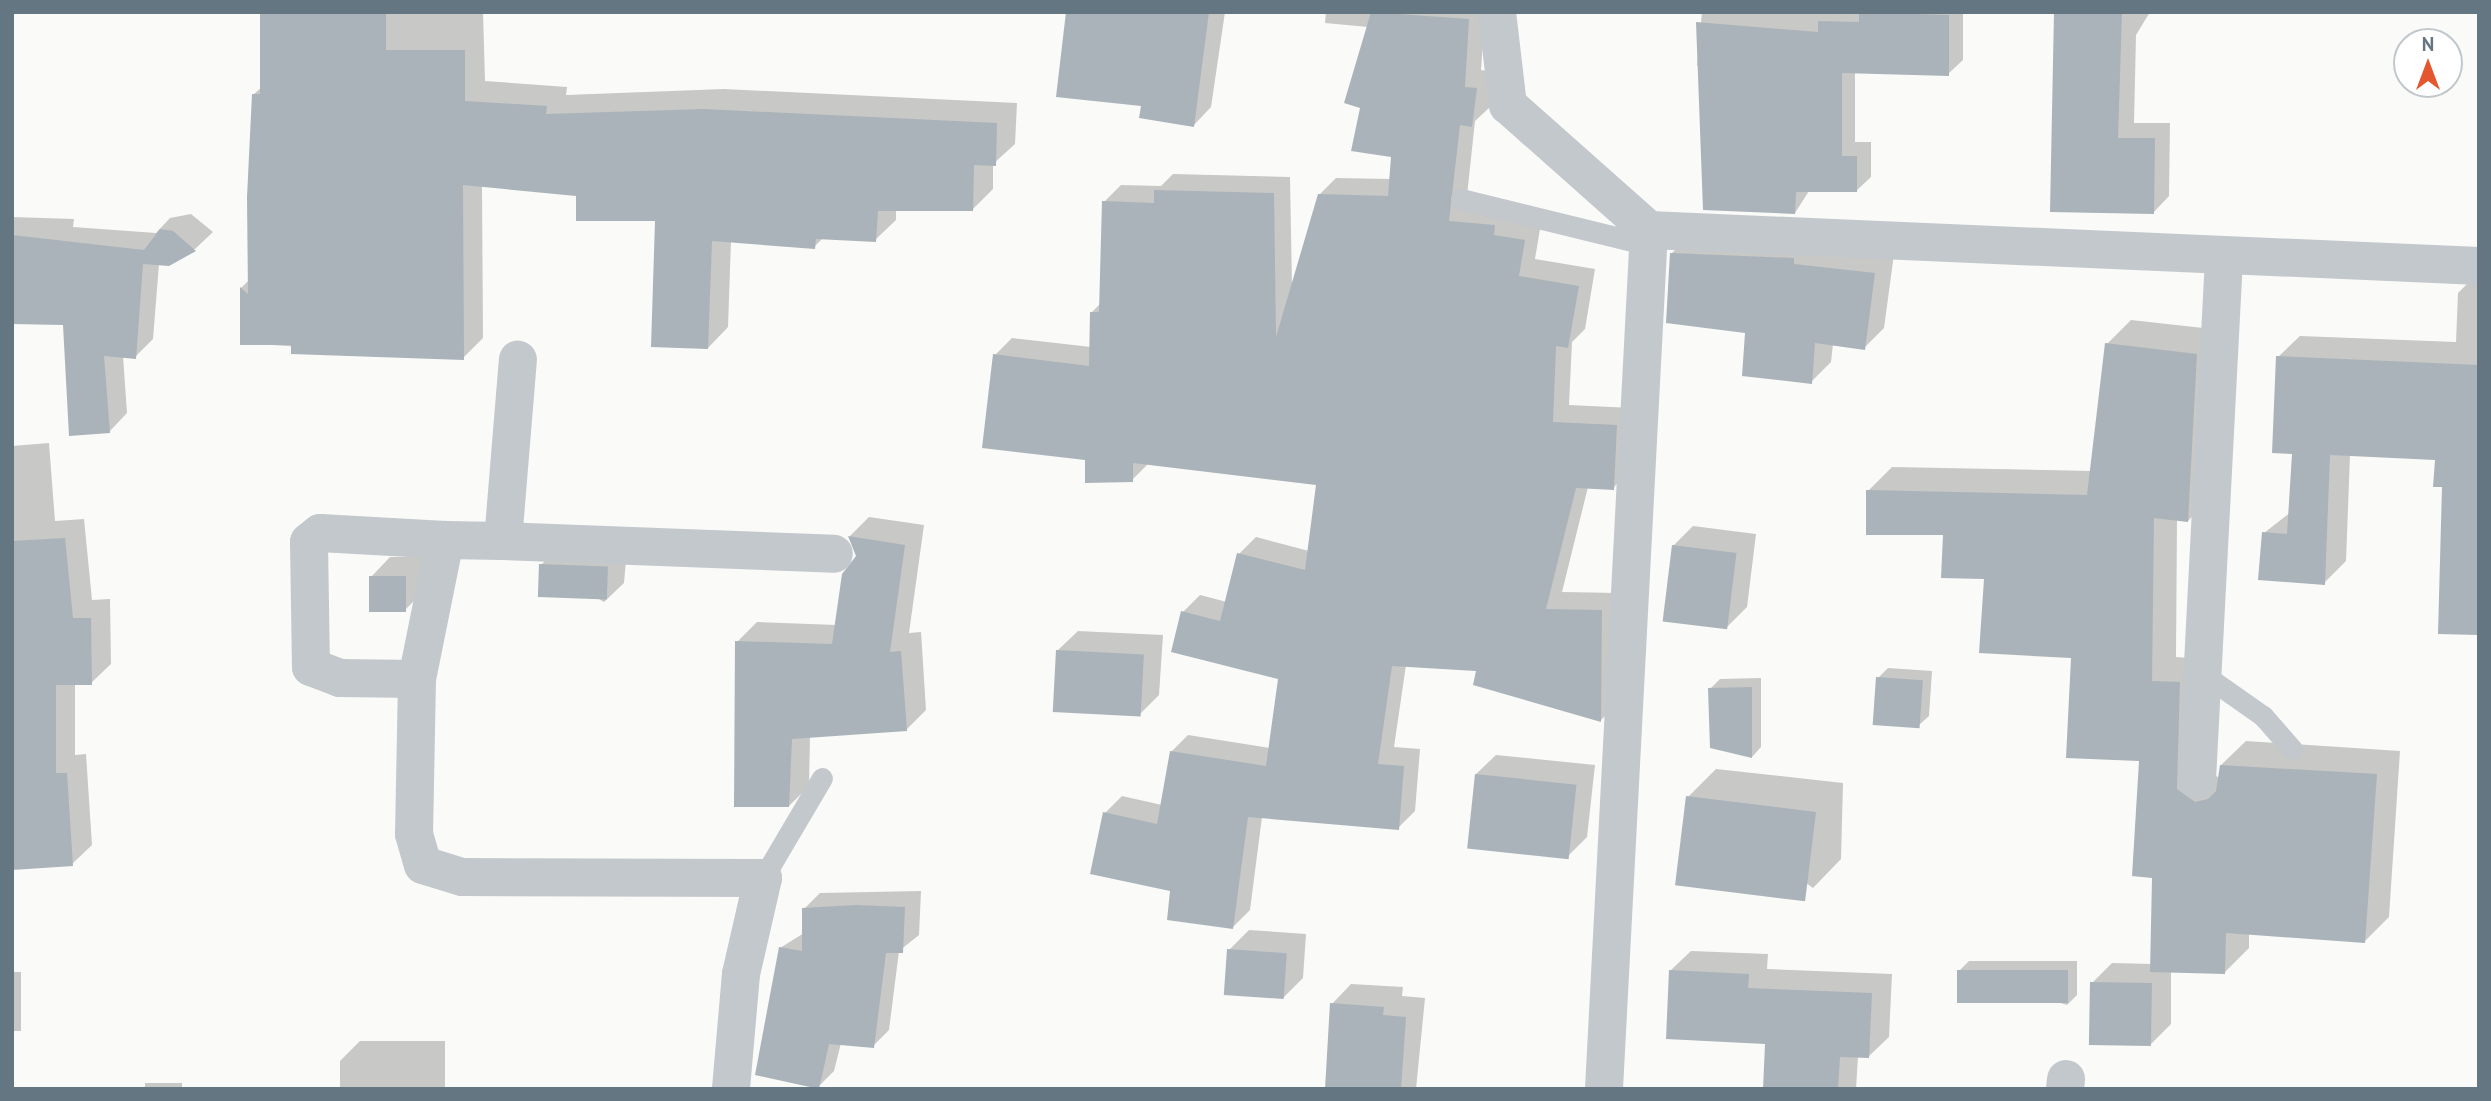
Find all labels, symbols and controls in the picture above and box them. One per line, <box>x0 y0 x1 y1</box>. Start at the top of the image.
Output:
north arrow <box>2393 28 2463 98</box>
text: N <box>2422 32 2434 56</box>

